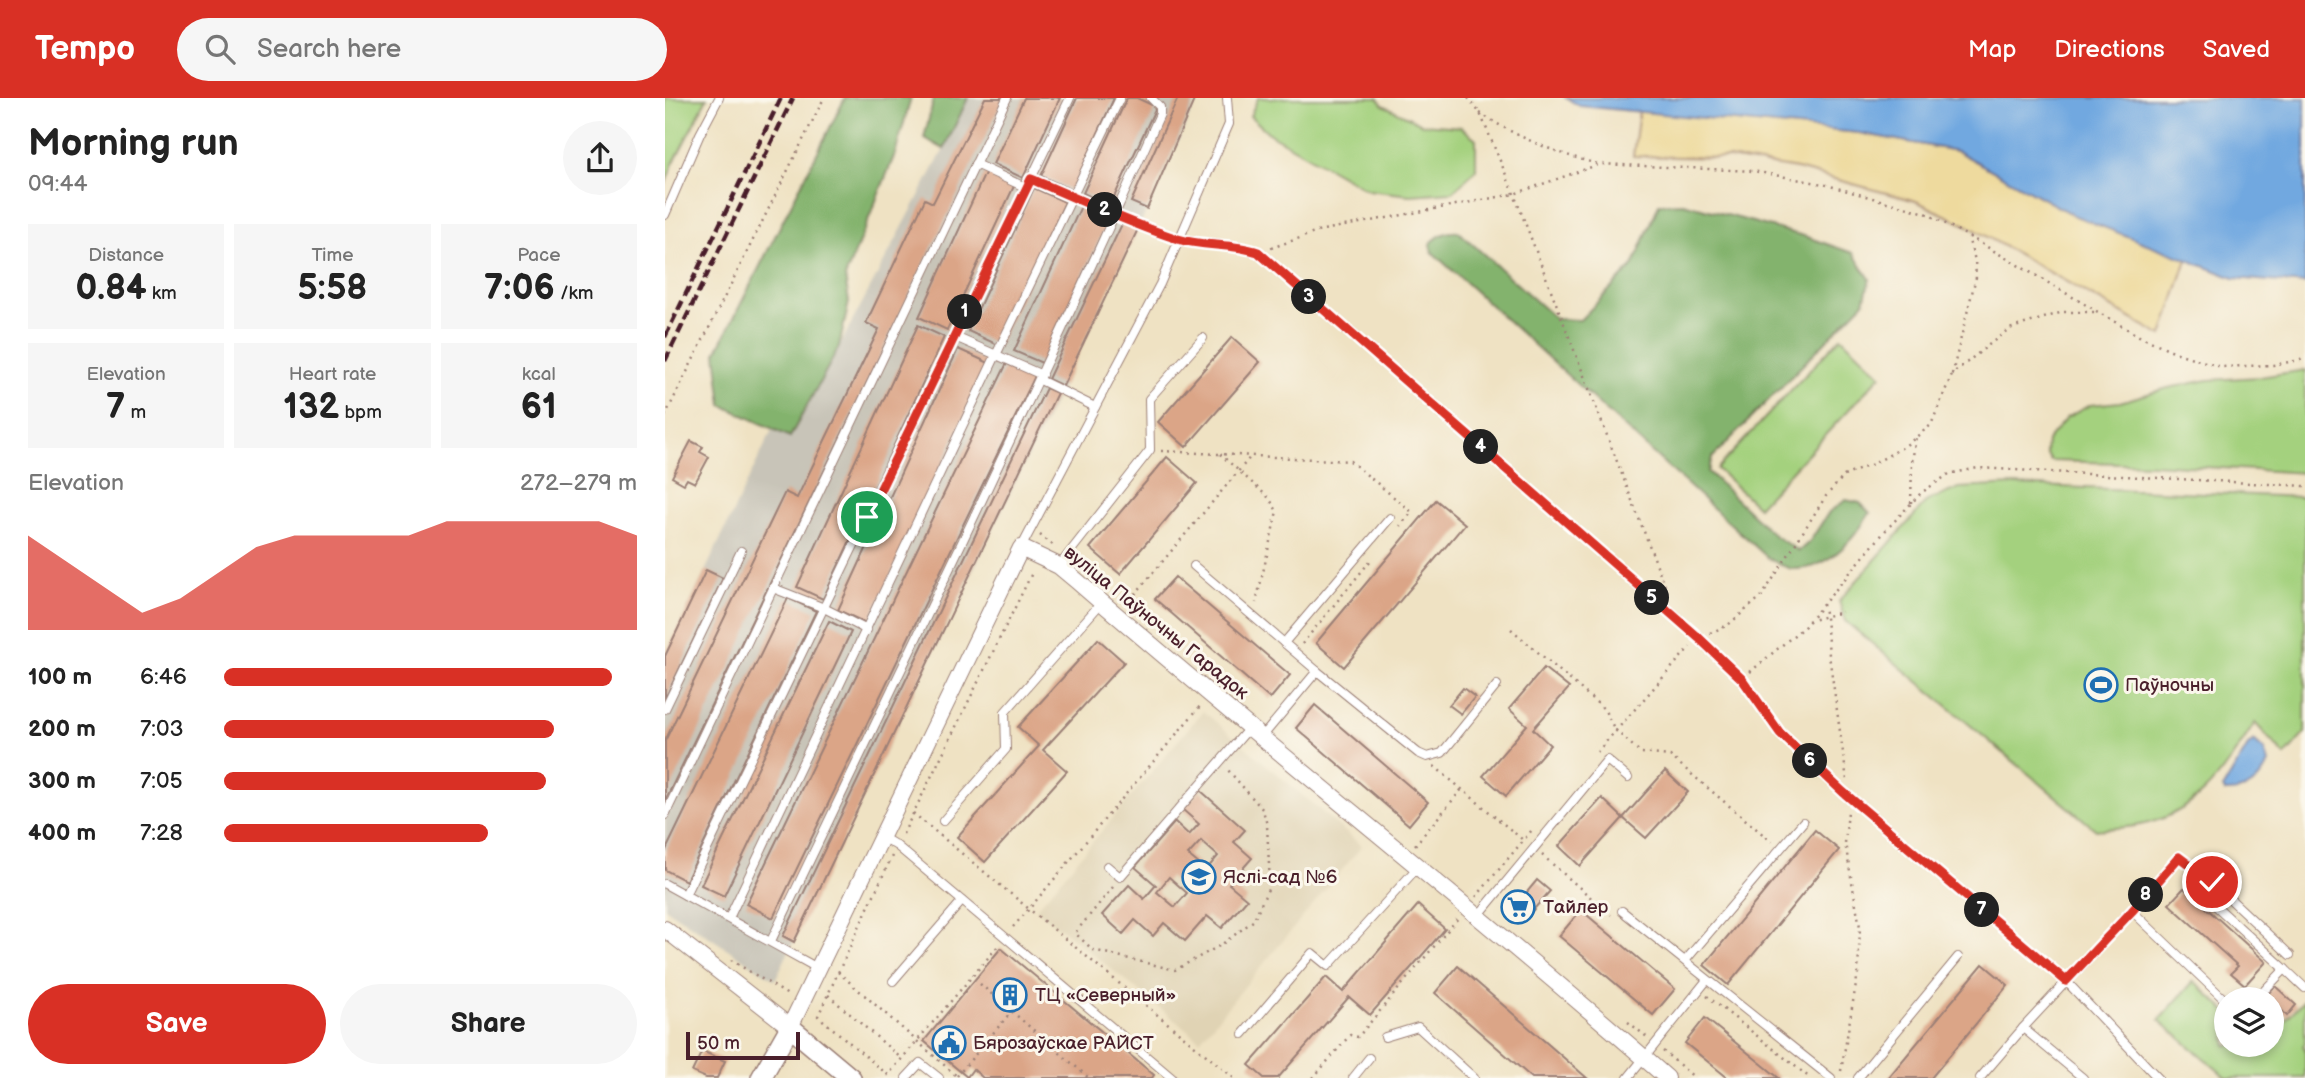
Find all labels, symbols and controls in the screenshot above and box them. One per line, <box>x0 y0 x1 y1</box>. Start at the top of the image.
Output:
search box <box>177 18 667 81</box>
text: Tempo <box>35 29 135 69</box>
icon: search <box>201 30 239 68</box>
text: Search here <box>257 34 401 65</box>
text: Map <box>1968 35 2016 64</box>
text: Directions <box>2054 35 2165 64</box>
text: Saved <box>2203 35 2270 64</box>
text: Morning run <box>28 121 239 166</box>
button: share <box>563 121 637 195</box>
text: 09:44 <box>28 170 88 198</box>
pin: 2 <box>1087 192 1123 228</box>
text: 2 <box>1099 198 1110 221</box>
text: Distance <box>88 244 164 267</box>
text: Time <box>311 244 354 267</box>
text: Pace <box>517 244 560 267</box>
text: 0.84 <box>76 267 147 310</box>
text: 5:58 <box>298 267 367 310</box>
text: 7:06 <box>484 267 555 310</box>
pin: 3 <box>1291 280 1327 314</box>
text: km <box>147 282 177 305</box>
text: /km <box>555 282 594 305</box>
text: 3 <box>1303 285 1314 308</box>
pin: 1 <box>947 294 983 330</box>
text: 1 <box>961 300 969 323</box>
text: Elevation <box>87 363 166 386</box>
text: Heart rate <box>289 363 376 386</box>
text: kcal <box>522 363 556 386</box>
text: 7 <box>106 386 125 429</box>
text: 132 <box>283 386 339 429</box>
text: 61 <box>521 386 557 429</box>
text: m <box>125 401 146 424</box>
text: bpm <box>339 401 382 424</box>
pin: 4 <box>1463 430 1499 464</box>
text: 4 <box>1475 435 1486 458</box>
text: Elevation <box>28 469 124 497</box>
text: 272–279 m <box>520 469 637 497</box>
pin <box>837 487 897 547</box>
icon: arrive <box>848 498 886 536</box>
street label: вуліца Паўночны Гарадок <box>1059 541 1253 705</box>
pin: 5 <box>1635 580 1669 616</box>
text: 5 <box>1646 586 1657 609</box>
text: 100 m <box>28 663 92 691</box>
text: 6:46 <box>140 663 187 691</box>
sports icon: Паўночны <box>2082 666 2120 704</box>
place label: Паўночны <box>2125 674 2214 697</box>
text: 200 m <box>28 715 96 743</box>
text: 7:03 <box>140 715 184 743</box>
pin: 6 <box>1793 744 1827 778</box>
text: 6 <box>1804 749 1815 772</box>
text: 300 m <box>28 767 96 795</box>
text: 7:05 <box>140 767 183 795</box>
text: 400 m <box>28 819 96 847</box>
text: 7:28 <box>140 819 183 847</box>
pin <box>2182 852 2242 912</box>
school or university icon: Яслі-сад №6 <box>1180 858 1218 896</box>
icon: check <box>2193 863 2231 901</box>
place label: Яслі-сад №6 <box>1223 866 1337 889</box>
pin: 8 <box>2129 878 2163 912</box>
text: 8 <box>2140 883 2151 906</box>
supermarket icon: Тайлер <box>1499 888 1537 926</box>
pin: 7 <box>1965 892 1999 928</box>
place label: Тайлер <box>1543 896 1608 919</box>
text: 7 <box>1976 898 1987 921</box>
building icon: ТЦ «Северный» <box>991 976 1029 1014</box>
button: Save <box>28 984 326 1064</box>
button: Share <box>340 984 637 1064</box>
place label: ТЦ «Северный» <box>1035 984 1176 1007</box>
map controls <box>2214 987 2284 1057</box>
button: layers <box>2214 987 2284 1057</box>
public building icon: Бярозаўскае РАЙСТ <box>930 1024 968 1062</box>
scale bar <box>686 1029 800 1061</box>
text: 50 m <box>697 1032 740 1055</box>
place label: Бярозаўскае РАЙСТ <box>973 1032 1154 1055</box>

